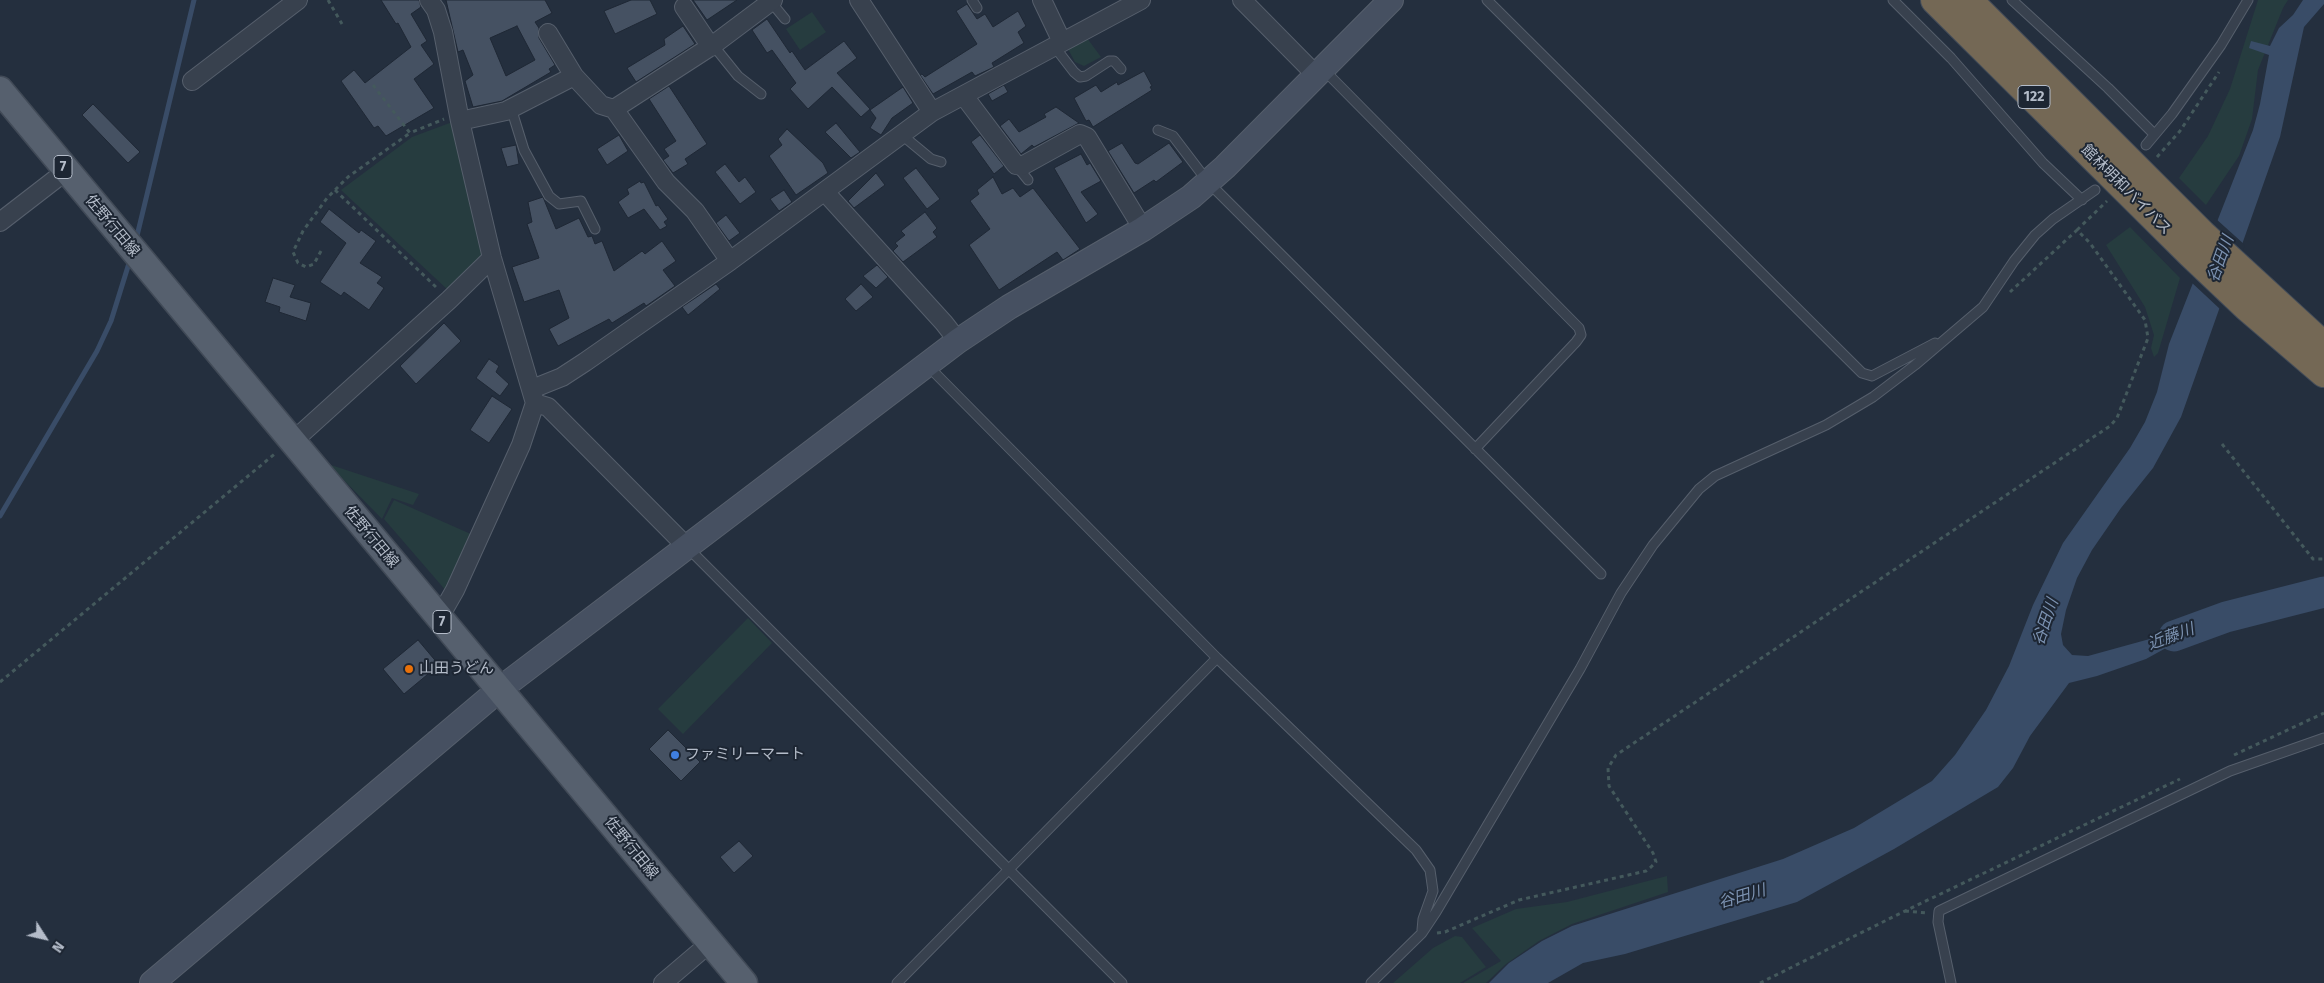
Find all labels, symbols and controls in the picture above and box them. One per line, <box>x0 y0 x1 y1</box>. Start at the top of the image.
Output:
road number: 122 <box>2018 85 2050 108</box>
street label: 館林明和バイパス <box>2077 141 2175 239</box>
road number: 7 <box>54 156 72 178</box>
street label: 佐野行田線 <box>81 191 143 261</box>
water label: 谷田川 <box>2204 233 2238 285</box>
street label: 佐野行田線 <box>340 502 402 572</box>
water label: 谷田川 <box>2029 596 2063 648</box>
road number: 7 <box>433 610 451 634</box>
water label: 近藤川 <box>2145 620 2197 654</box>
place label: 山田うどん <box>419 660 494 678</box>
marker: 山田うどん <box>403 663 415 675</box>
place label: ファミリーマート <box>685 746 805 764</box>
marker: ファミリーマート <box>669 749 681 761</box>
street label: 佐野行田線 <box>600 813 662 883</box>
water label: 谷田川 <box>1716 881 1768 913</box>
north arrow <box>20 913 70 963</box>
text: N <box>48 938 67 956</box>

